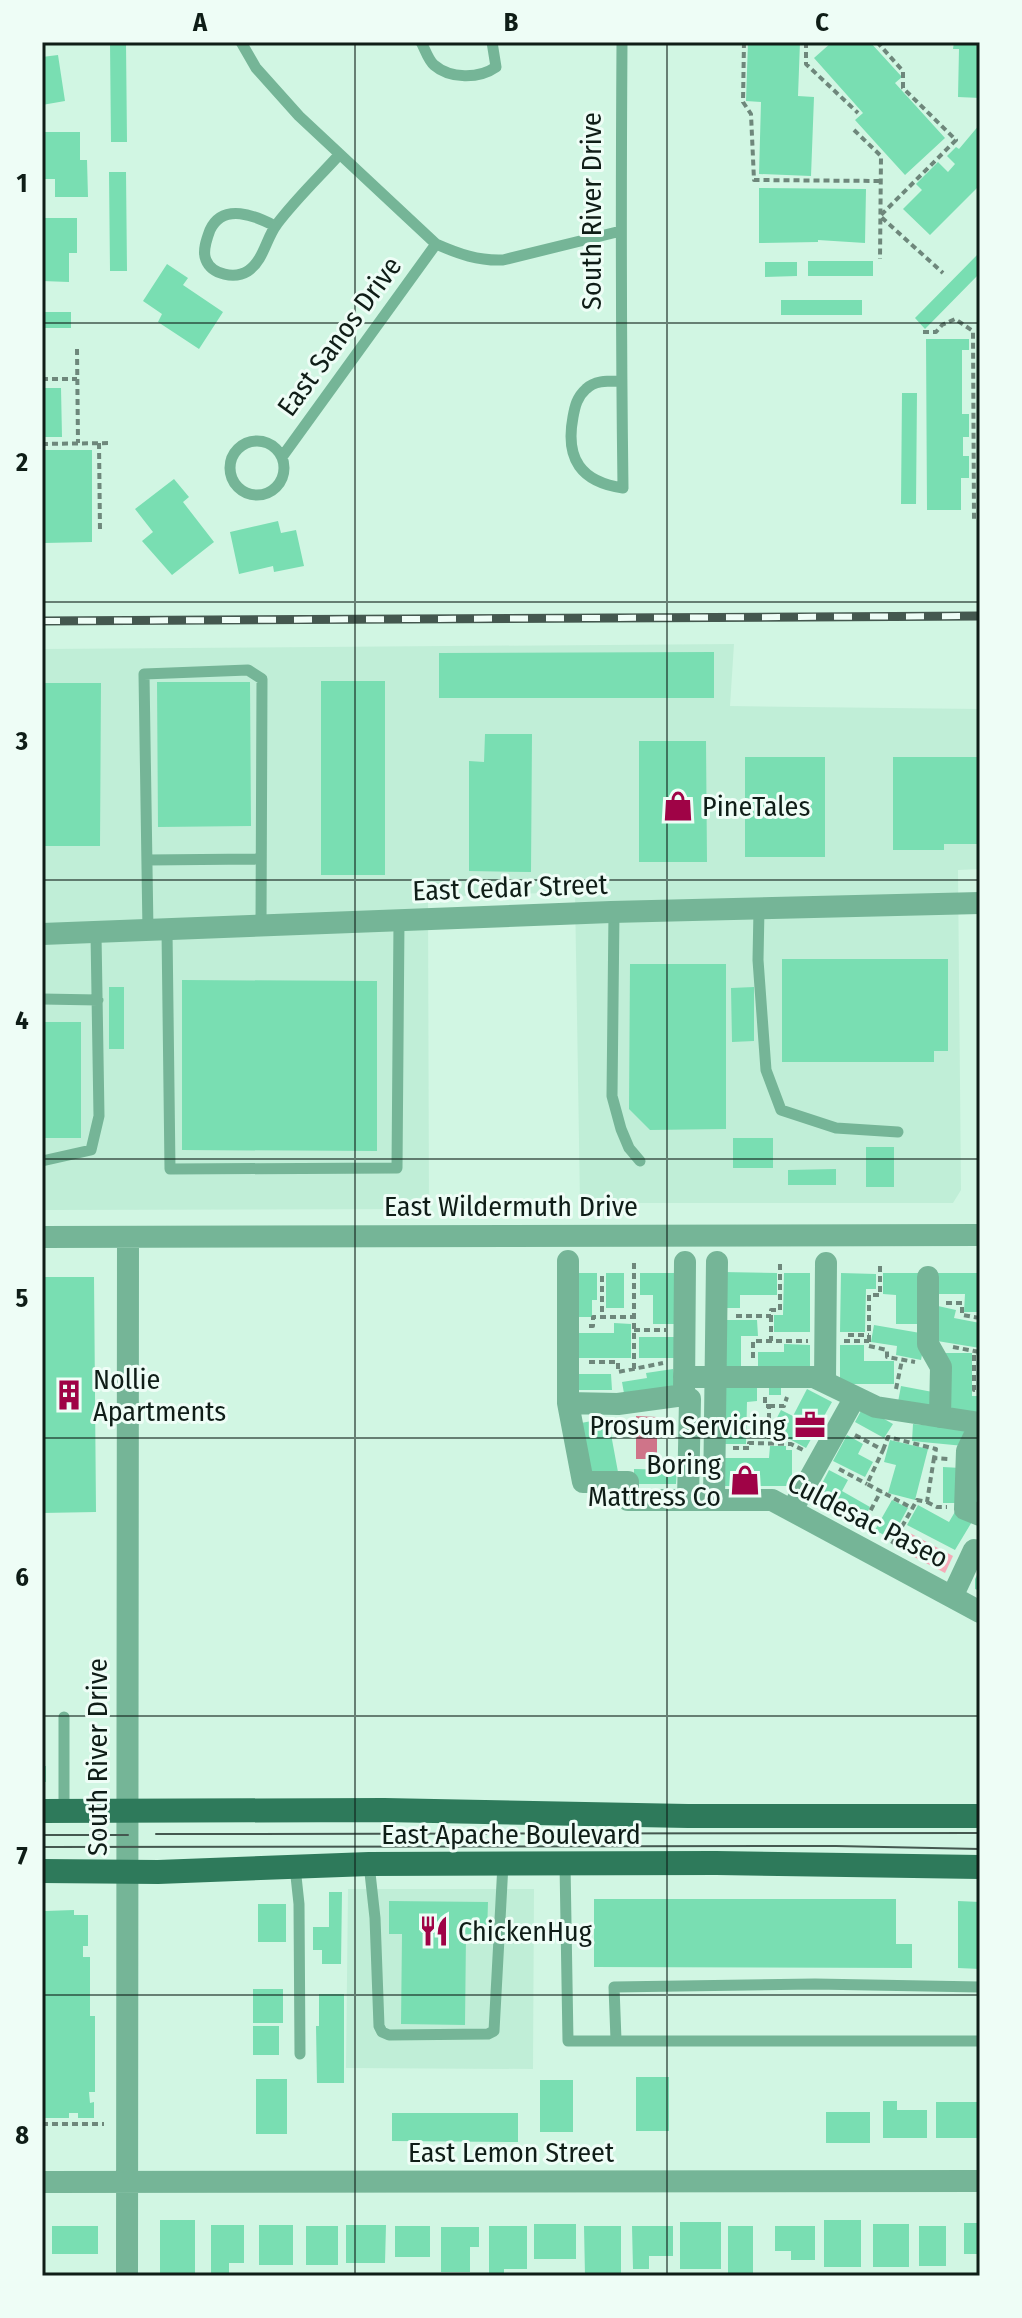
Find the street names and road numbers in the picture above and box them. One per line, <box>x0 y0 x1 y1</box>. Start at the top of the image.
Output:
street label: South River Drive <box>575 112 608 310</box>
street label: East Sanos Drive <box>271 250 408 422</box>
street label: East Cedar Street <box>412 868 609 907</box>
street label: East Wildermuth Drive <box>384 1190 638 1223</box>
street label: Culdesac Paseo <box>782 1466 954 1575</box>
street label: South River Drive <box>81 1658 114 1856</box>
street label: East Apache Boulevard <box>381 1818 641 1851</box>
street label: East Lemon Street <box>408 2136 615 2169</box>

